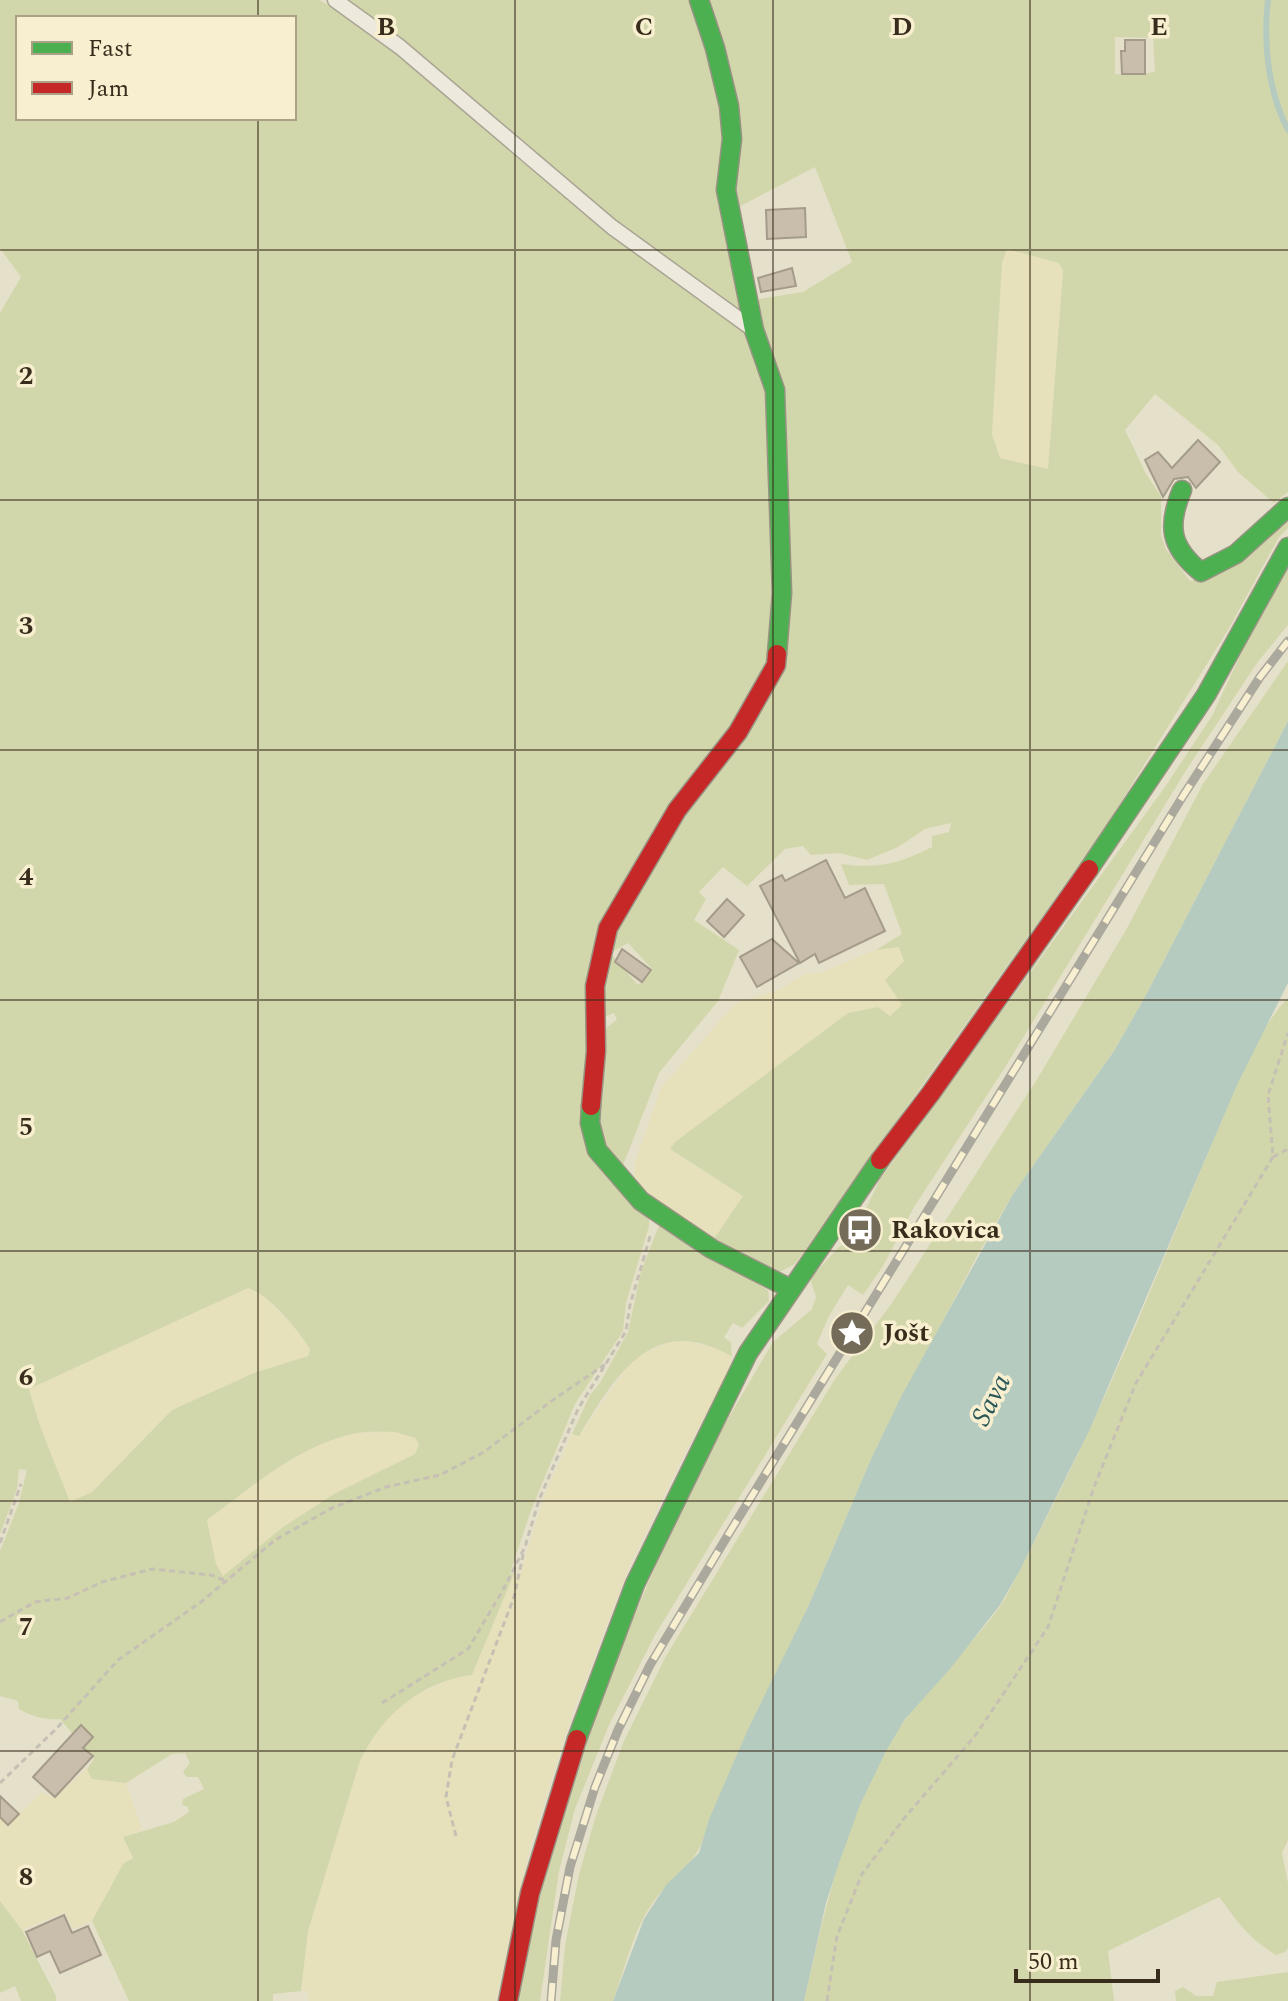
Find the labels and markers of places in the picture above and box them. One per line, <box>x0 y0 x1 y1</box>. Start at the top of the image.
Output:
bus stop icon: Rakovica <box>836 1206 884 1254</box>
place label: Rakovica <box>891 1210 1000 1250</box>
place icon: Jošt <box>828 1309 876 1357</box>
place label: Jošt <box>883 1313 929 1353</box>

